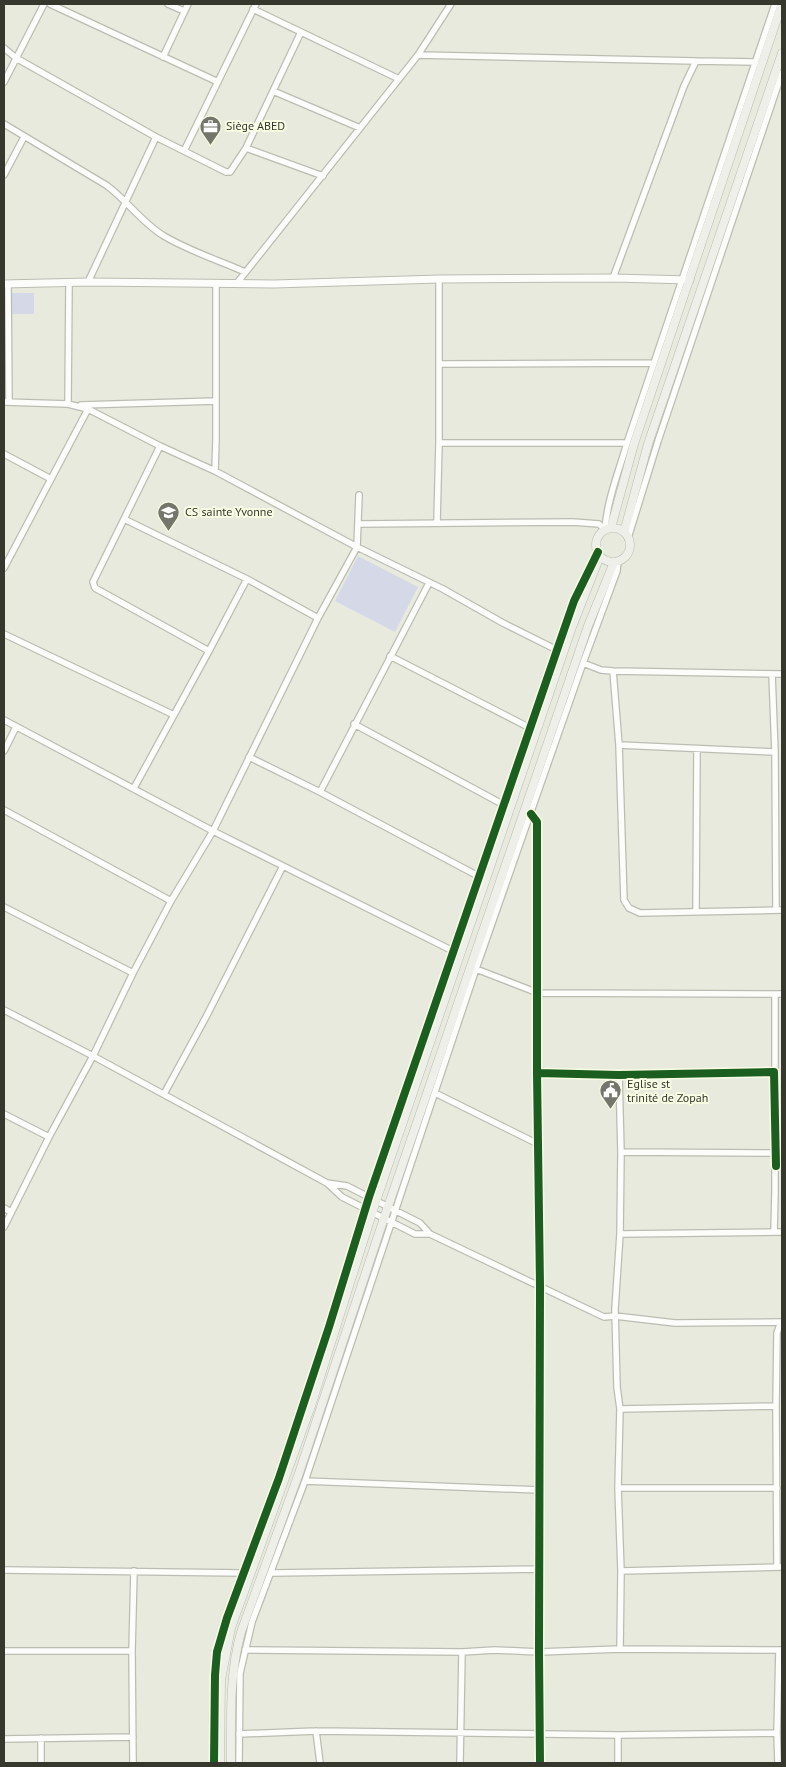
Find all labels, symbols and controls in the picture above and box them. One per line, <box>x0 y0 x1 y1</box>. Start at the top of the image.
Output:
office icon: Siège ABED <box>198 114 222 145</box>
place label: Siège ABED <box>226 118 285 133</box>
school or university icon: CS sainte Yvonne <box>157 500 181 531</box>
place label: CS sainte Yvonne <box>185 504 273 519</box>
place label: Eglise st trinité de Zopah <box>627 1076 708 1105</box>
public building icon: Eglise st trinité de Zopah <box>599 1079 623 1110</box>

